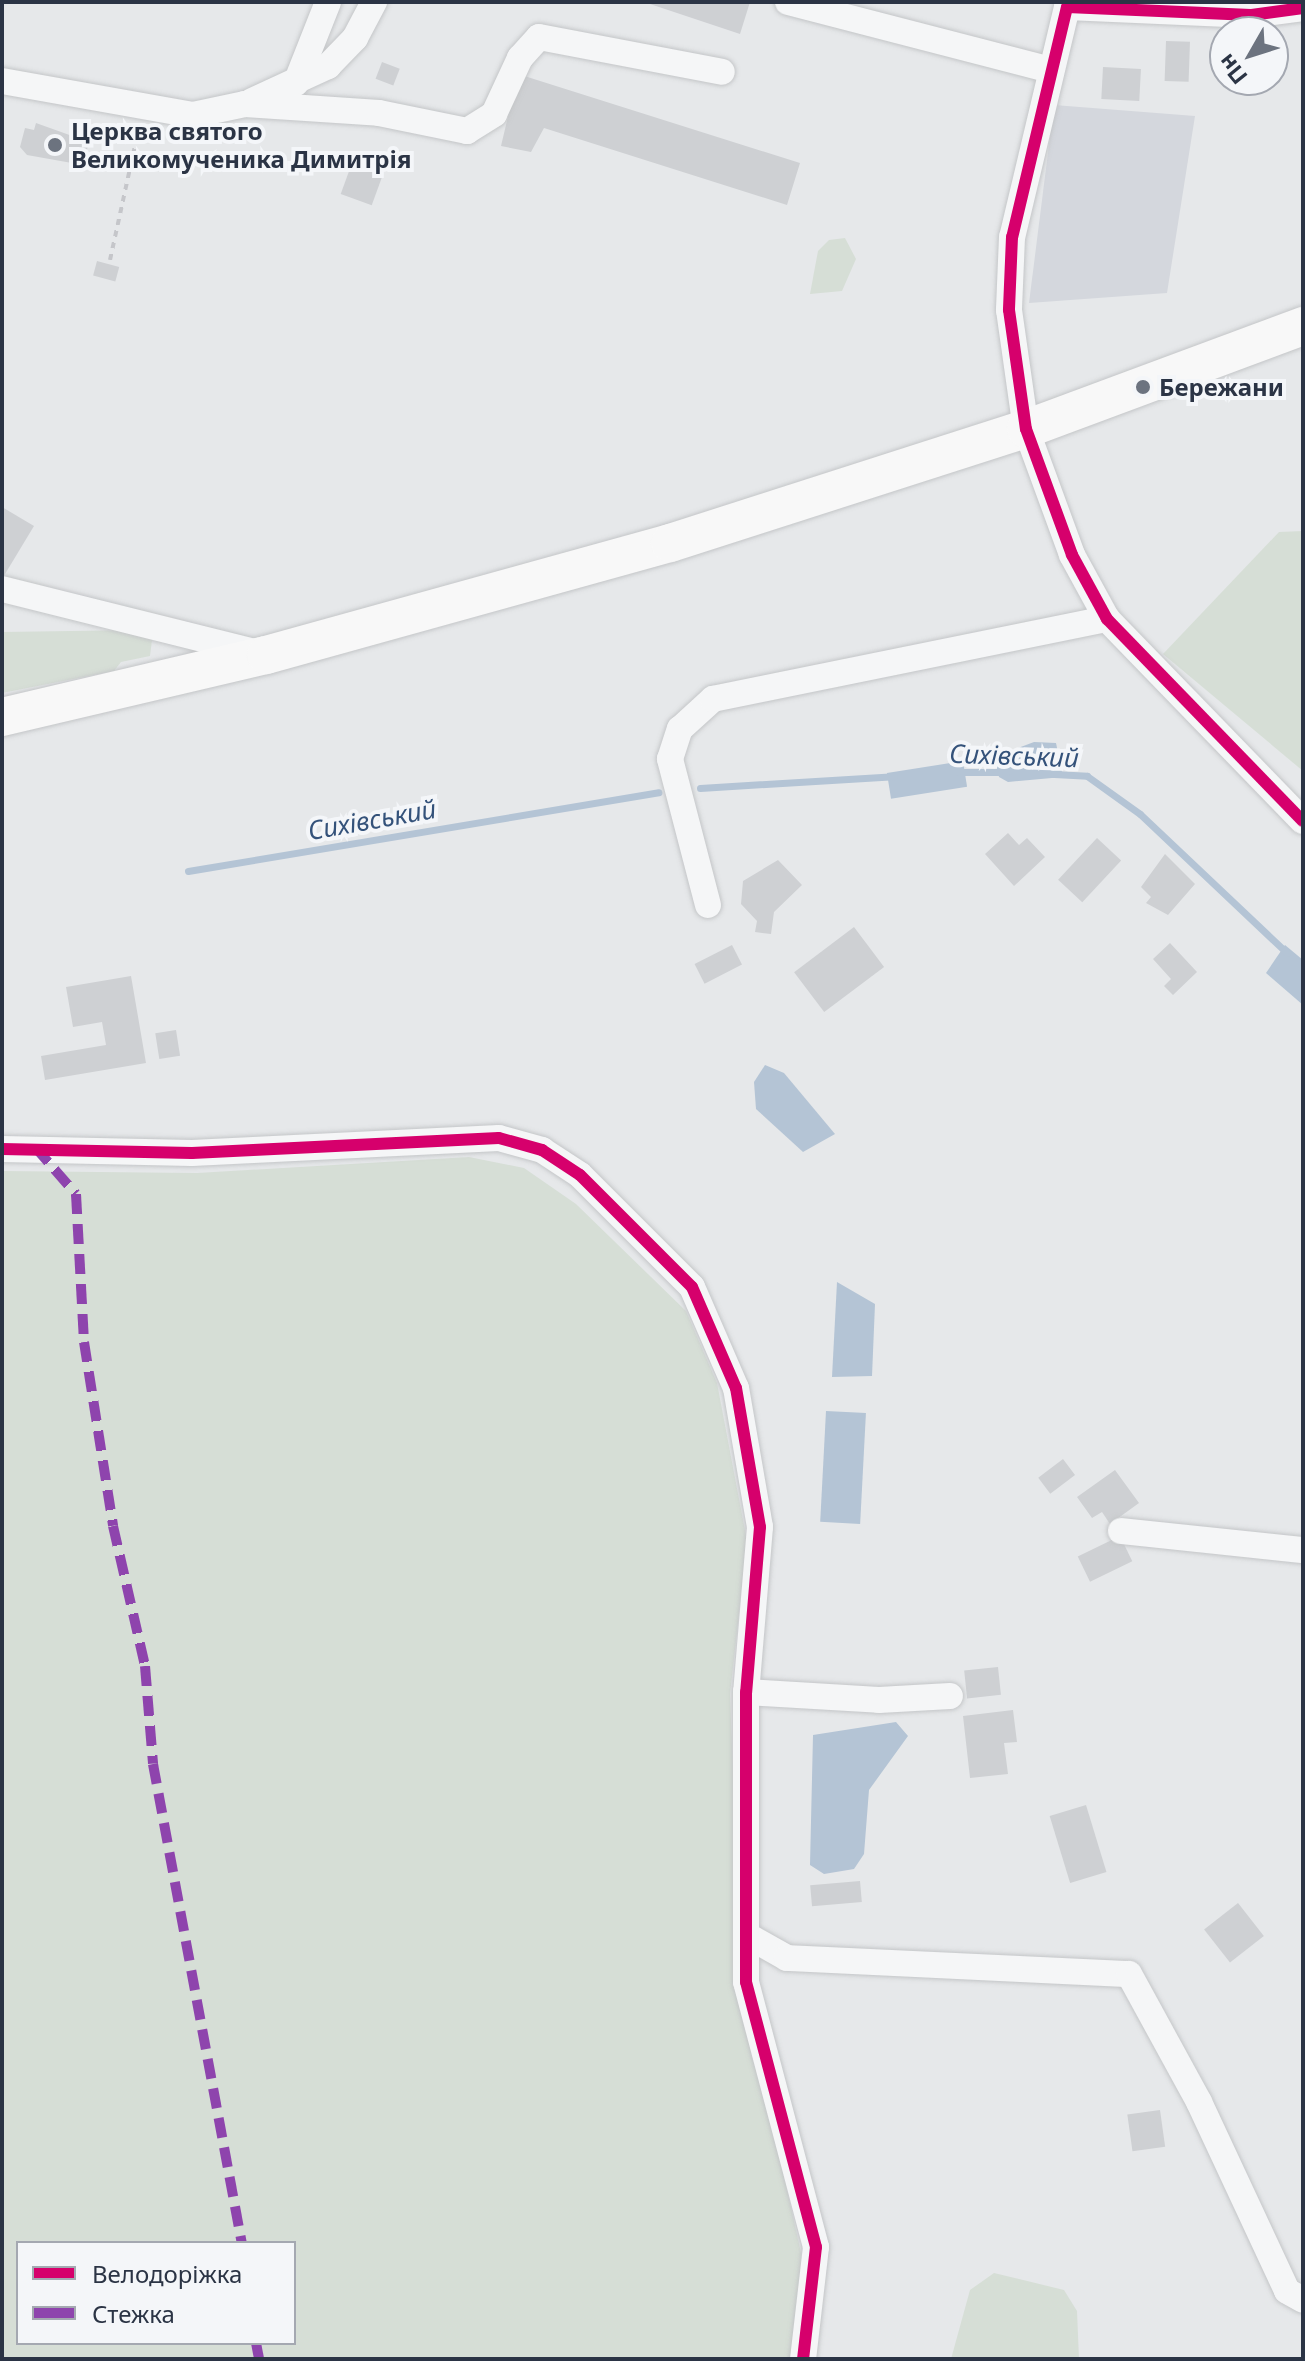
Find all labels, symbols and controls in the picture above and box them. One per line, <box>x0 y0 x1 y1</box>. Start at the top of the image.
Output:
north arrow <box>1209 16 1289 96</box>
text: Пн <box>1210 48 1253 91</box>
place label: Церква святого Великомученика Димитрія <box>71 117 411 173</box>
marker: Церква святого Великомученика Димитрія <box>46 136 64 154</box>
place label: Бережани <box>1159 373 1284 401</box>
marker: Бережани <box>1134 378 1152 396</box>
water label: Сихівський <box>949 738 1079 774</box>
water label: Сихівський <box>305 793 439 847</box>
legend <box>16 2241 296 2345</box>
text: Велодоріжка <box>92 2257 242 2290</box>
text: Стежка <box>92 2297 175 2330</box>

